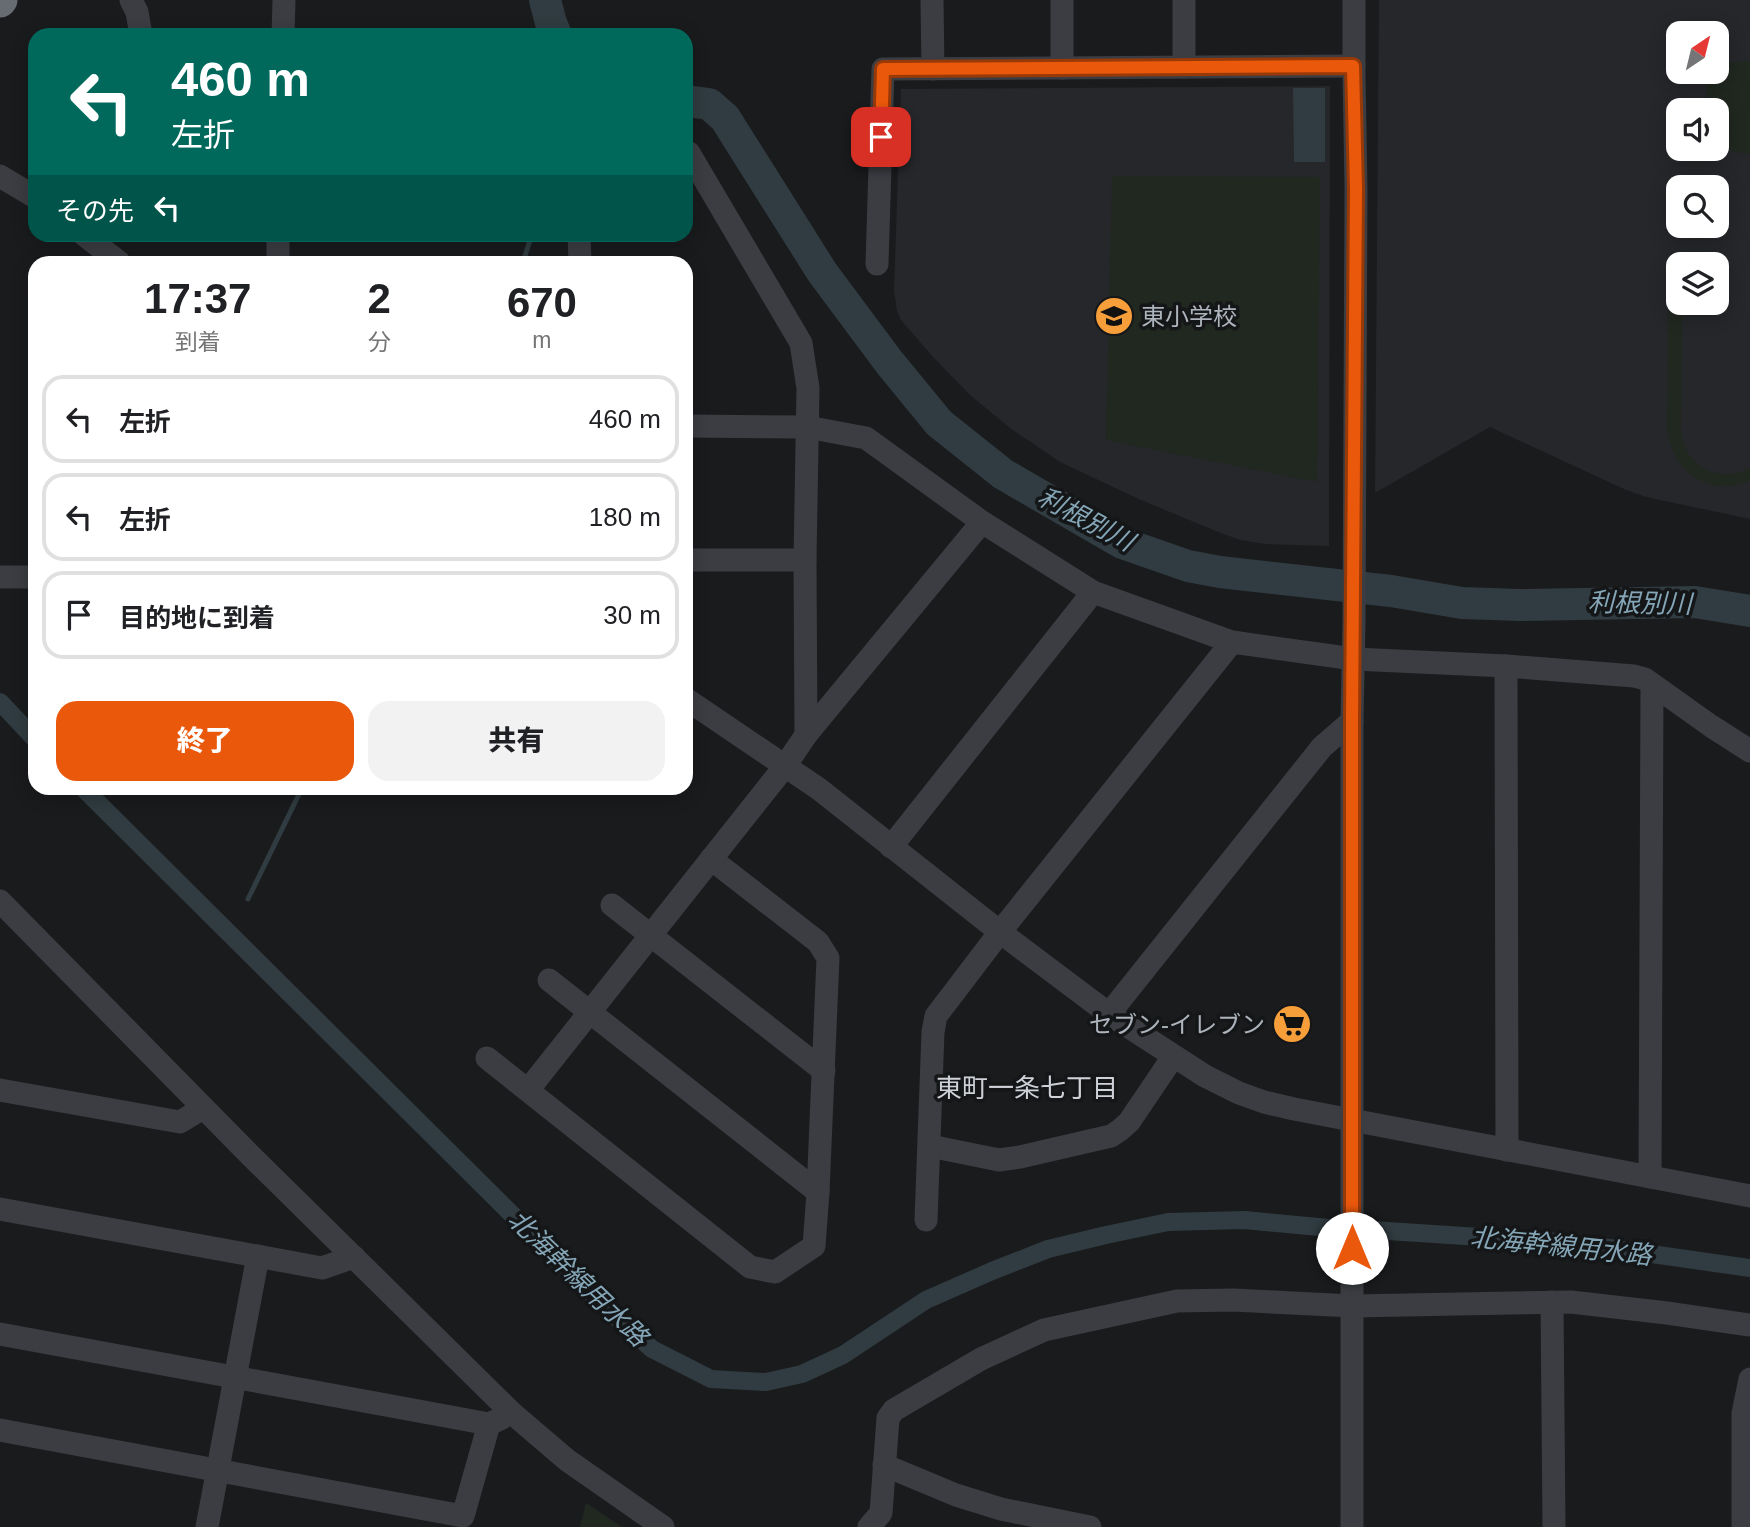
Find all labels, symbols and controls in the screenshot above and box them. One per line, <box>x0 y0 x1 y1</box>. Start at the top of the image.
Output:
north arrow <box>1666 21 1729 84</box>
map controls <box>1666 21 1729 315</box>
text: 460 m <box>171 52 310 106</box>
icon: left <box>56 56 147 147</box>
button: sound <box>1666 98 1729 161</box>
pin <box>851 107 911 167</box>
text: 左折 <box>171 117 235 153</box>
icon: arrive <box>862 118 900 156</box>
button: search <box>1666 175 1729 238</box>
icon: left <box>148 189 186 227</box>
text: その先 <box>56 196 134 226</box>
button: layers <box>1666 252 1729 315</box>
text: 17:37 <box>144 275 251 322</box>
text: 2 <box>367 275 391 322</box>
text: 670 <box>507 279 577 326</box>
school or university icon: 東小学校 <box>1093 295 1135 337</box>
place label: 東小学校 <box>1141 303 1237 330</box>
text: m <box>532 327 552 353</box>
text: 到着 <box>175 329 221 355</box>
text: 分 <box>368 329 391 355</box>
icon: left <box>60 400 98 438</box>
text: 460 m <box>589 404 661 434</box>
text: 左折 <box>119 407 171 437</box>
water label: 利根別川 <box>1033 481 1142 558</box>
icon: left <box>60 498 98 536</box>
text: 180 m <box>589 502 661 532</box>
text: 左折 <box>119 505 171 535</box>
water label: 利根別川 <box>1588 587 1695 619</box>
icon: arrive <box>60 596 98 634</box>
text: 30 m <box>603 600 661 630</box>
text: 目的地に到着 <box>119 603 275 633</box>
button: 終了 <box>56 701 354 781</box>
button: 共有 <box>368 701 665 781</box>
supermarket icon: セブン-イレブン <box>1271 1003 1313 1045</box>
place label: セブン-イレブン <box>1089 1011 1265 1038</box>
district label: 東町一条七丁目 <box>936 1073 1118 1103</box>
water label: 北海幹線用水路 <box>502 1204 655 1353</box>
position arrow <box>1315 1211 1389 1285</box>
water label: 北海幹線用水路 <box>1469 1222 1655 1271</box>

